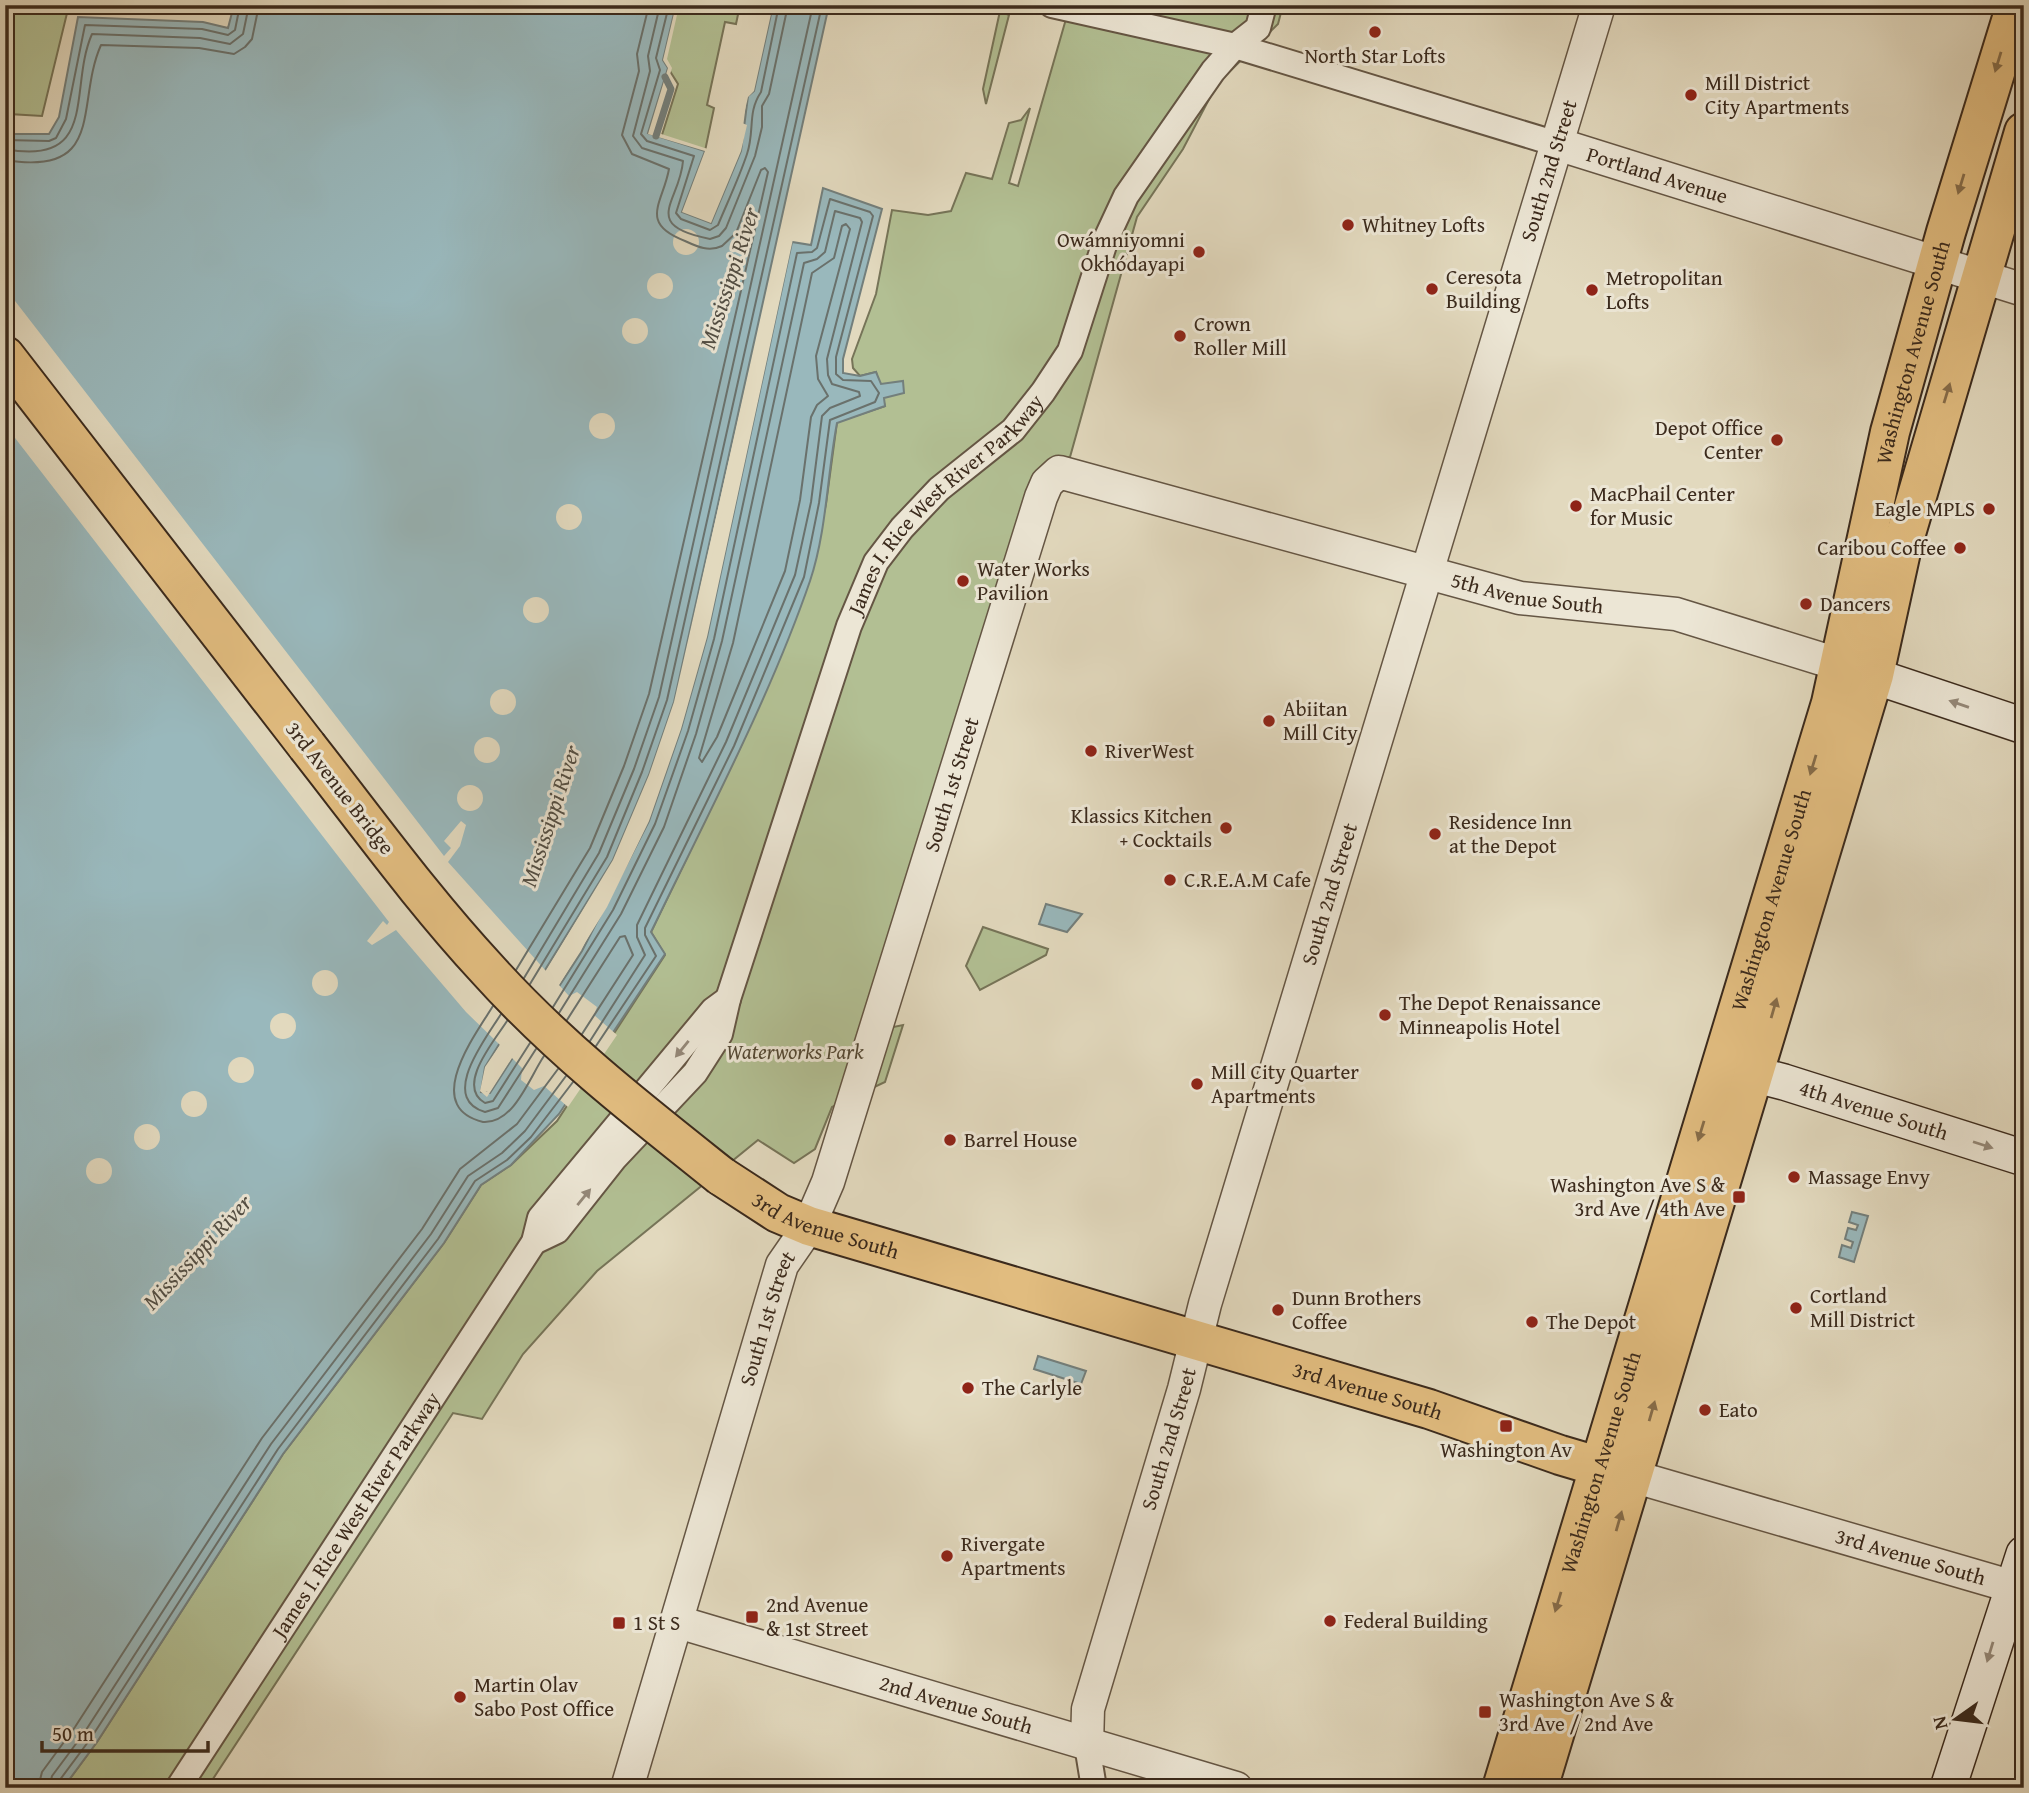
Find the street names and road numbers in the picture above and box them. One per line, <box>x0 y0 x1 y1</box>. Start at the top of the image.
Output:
street label: South 2nd Street <box>1512 95 1585 245</box>
street label: Portland Avenue <box>1583 138 1732 211</box>
street label: Washington Avenue South <box>1867 237 1958 467</box>
street label: James I. Rice West River Parkway <box>839 387 1051 622</box>
street label: 5th Avenue South <box>1448 564 1605 621</box>
street label: South 1st Street <box>916 713 987 856</box>
street label: 3rd Avenue Bridge <box>278 715 402 861</box>
street label: Washington Avenue South <box>1723 785 1819 1015</box>
street label: South 2nd Street <box>1293 818 1365 969</box>
street label: 4th Avenue South <box>1795 1072 1952 1148</box>
street label: 3rd Avenue South <box>746 1184 903 1267</box>
street label: South 1st Street <box>731 1244 803 1390</box>
street label: Washington Avenue South <box>1552 1347 1649 1577</box>
street label: 3rd Avenue South <box>1289 1354 1447 1428</box>
street label: South 2nd Street <box>1133 1364 1204 1514</box>
street label: James I. Rice West River Parkway <box>262 1385 448 1646</box>
street label: 3rd Avenue South <box>1832 1520 1990 1593</box>
street label: 2nd Avenue South <box>876 1667 1037 1742</box>

